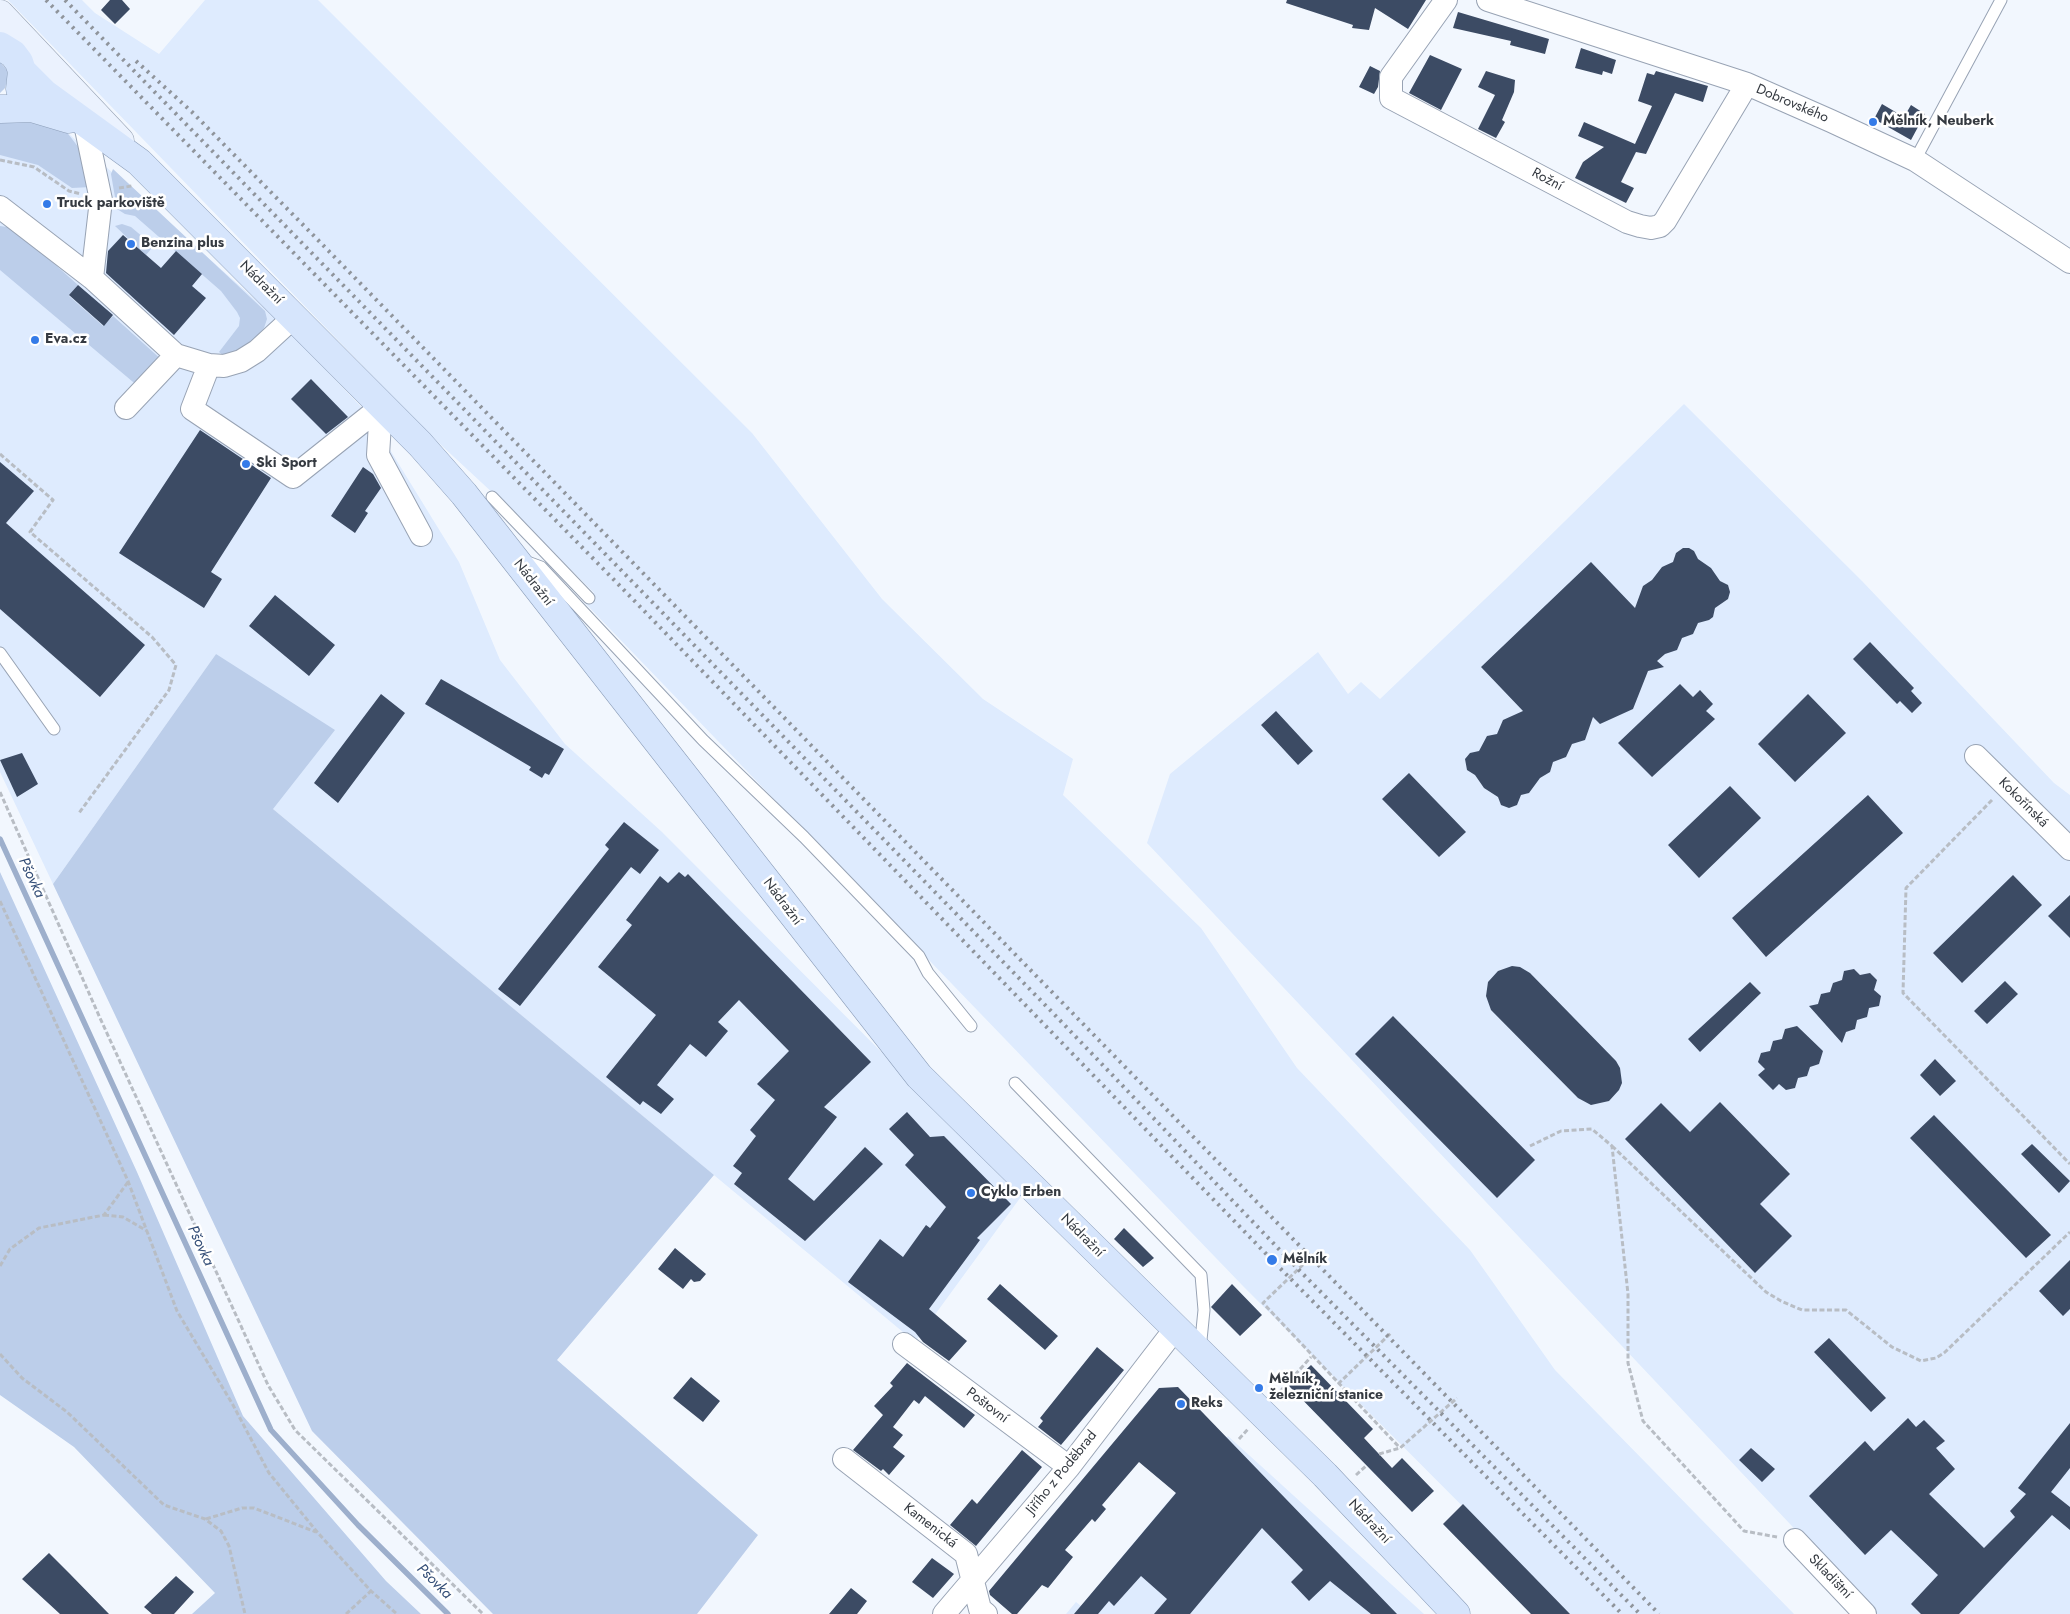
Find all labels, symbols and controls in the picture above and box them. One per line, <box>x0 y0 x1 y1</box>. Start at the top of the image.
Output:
street label: Dobrovského <box>1753 81 1831 127</box>
place label: Mělník, Neuberk <box>1883 114 1994 130</box>
marker: Mělník, Neuberk <box>1867 116 1879 128</box>
street label: Rožní <box>1529 165 1565 195</box>
place label: Truck parkoviště <box>57 196 165 212</box>
marker: Truck parkoviště <box>41 198 53 210</box>
place label: Benzina plus <box>141 236 224 252</box>
marker: Benzina plus <box>125 238 137 250</box>
street label: Nádražní <box>236 258 286 308</box>
place label: Eva.cz <box>45 332 87 348</box>
marker: Eva.cz <box>29 334 41 346</box>
place label: Ski Sport <box>256 456 317 472</box>
marker: Ski Sport <box>240 458 252 470</box>
street label: Nádražní <box>510 556 556 610</box>
street label: Kokořínská <box>1995 775 2051 831</box>
water label: Pšovka <box>14 855 48 901</box>
street label: Nádražní <box>759 875 805 929</box>
place label: Cyklo Erben <box>981 1185 1061 1201</box>
marker: Cyklo Erben <box>965 1187 977 1199</box>
street label: Nádražní <box>1057 1211 1107 1261</box>
water label: Pšovka <box>183 1223 217 1269</box>
place label: Mělník <box>1283 1252 1327 1268</box>
marker: Mělník <box>1265 1253 1279 1267</box>
place label: Mělník, železniční stanice <box>1269 1372 1383 1404</box>
marker: Mělník, železniční stanice <box>1253 1382 1265 1394</box>
street label: Poštovní <box>963 1385 1011 1427</box>
place label: Reks <box>1191 1396 1223 1412</box>
marker: Reks <box>1175 1398 1187 1410</box>
street label: Jiřího z Poděbrad <box>1023 1428 1101 1518</box>
street label: Nádražní <box>1344 1496 1394 1548</box>
street label: Kamenická <box>900 1500 960 1552</box>
street label: Skladištní <box>1805 1551 1855 1603</box>
water label: Pšovka <box>413 1561 455 1603</box>

